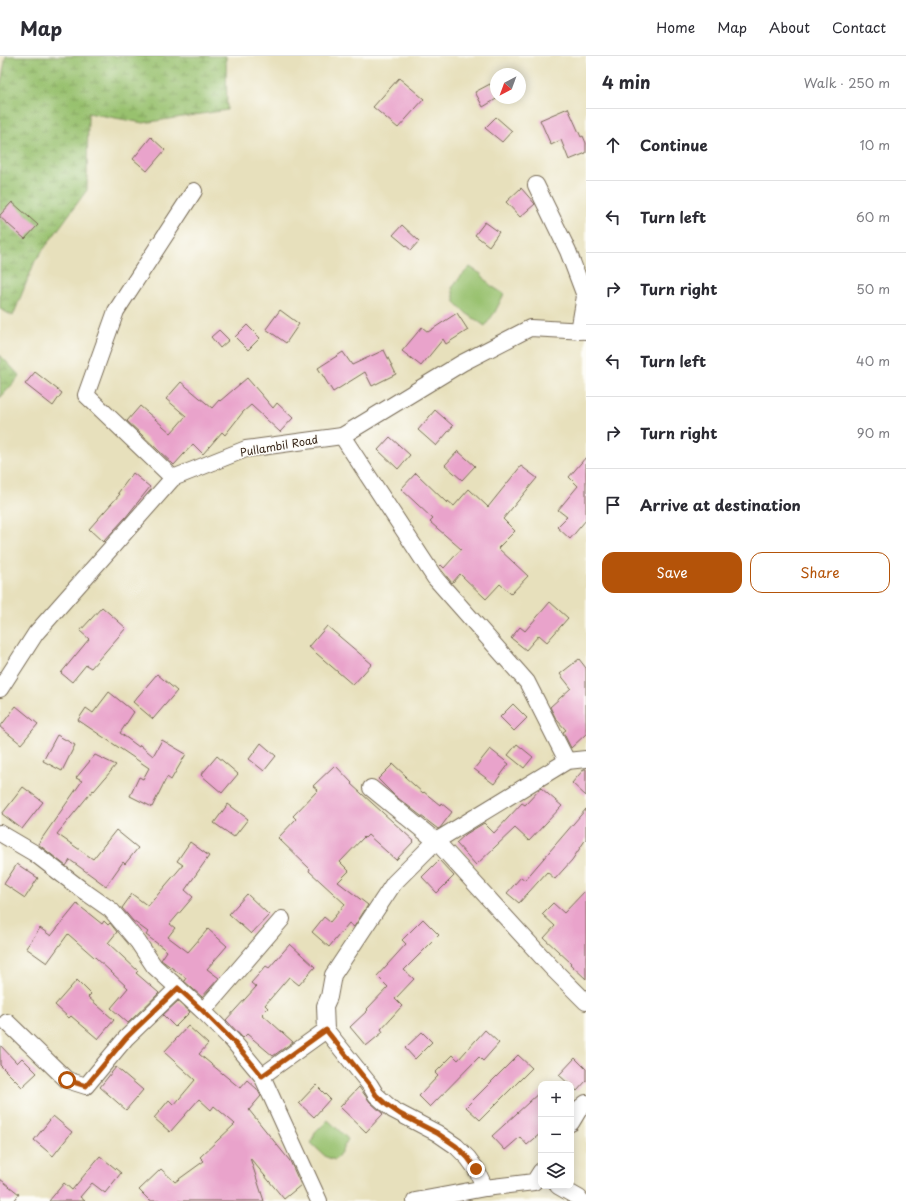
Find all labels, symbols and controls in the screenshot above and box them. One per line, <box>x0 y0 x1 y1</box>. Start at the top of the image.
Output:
text: Map <box>20 14 62 42</box>
text: Home <box>656 17 695 38</box>
text: Map <box>717 17 747 38</box>
text: About <box>769 17 810 38</box>
text: Contact <box>832 17 886 38</box>
north arrow <box>490 68 526 104</box>
text: 4 min <box>602 69 650 95</box>
text: Walk · 250 m <box>804 73 890 92</box>
text: Continue <box>640 133 708 156</box>
icon: ahead <box>602 134 624 156</box>
text: 10 m <box>860 135 890 154</box>
text: Turn left <box>640 205 706 228</box>
icon: left <box>602 206 624 228</box>
text: 60 m <box>856 207 890 226</box>
text: Turn right <box>640 277 717 300</box>
icon: right <box>602 278 624 300</box>
text: 50 m <box>856 279 890 298</box>
text: Turn left <box>640 349 706 372</box>
icon: left <box>602 350 624 372</box>
text: 40 m <box>856 351 890 370</box>
text: Turn right <box>640 421 717 444</box>
icon: right <box>602 422 624 444</box>
text: 90 m <box>857 423 890 442</box>
street label: Pullambil Road <box>239 430 319 461</box>
text: Arrive at destination <box>640 493 801 516</box>
icon: arrive <box>602 494 624 516</box>
button: Save <box>602 552 742 593</box>
button: Share <box>750 552 890 593</box>
route start <box>58 1071 76 1089</box>
map controls <box>538 1081 574 1189</box>
button: + <box>538 1081 574 1117</box>
button: − <box>538 1117 574 1153</box>
button: layers <box>538 1153 574 1189</box>
route end <box>467 1160 485 1178</box>

